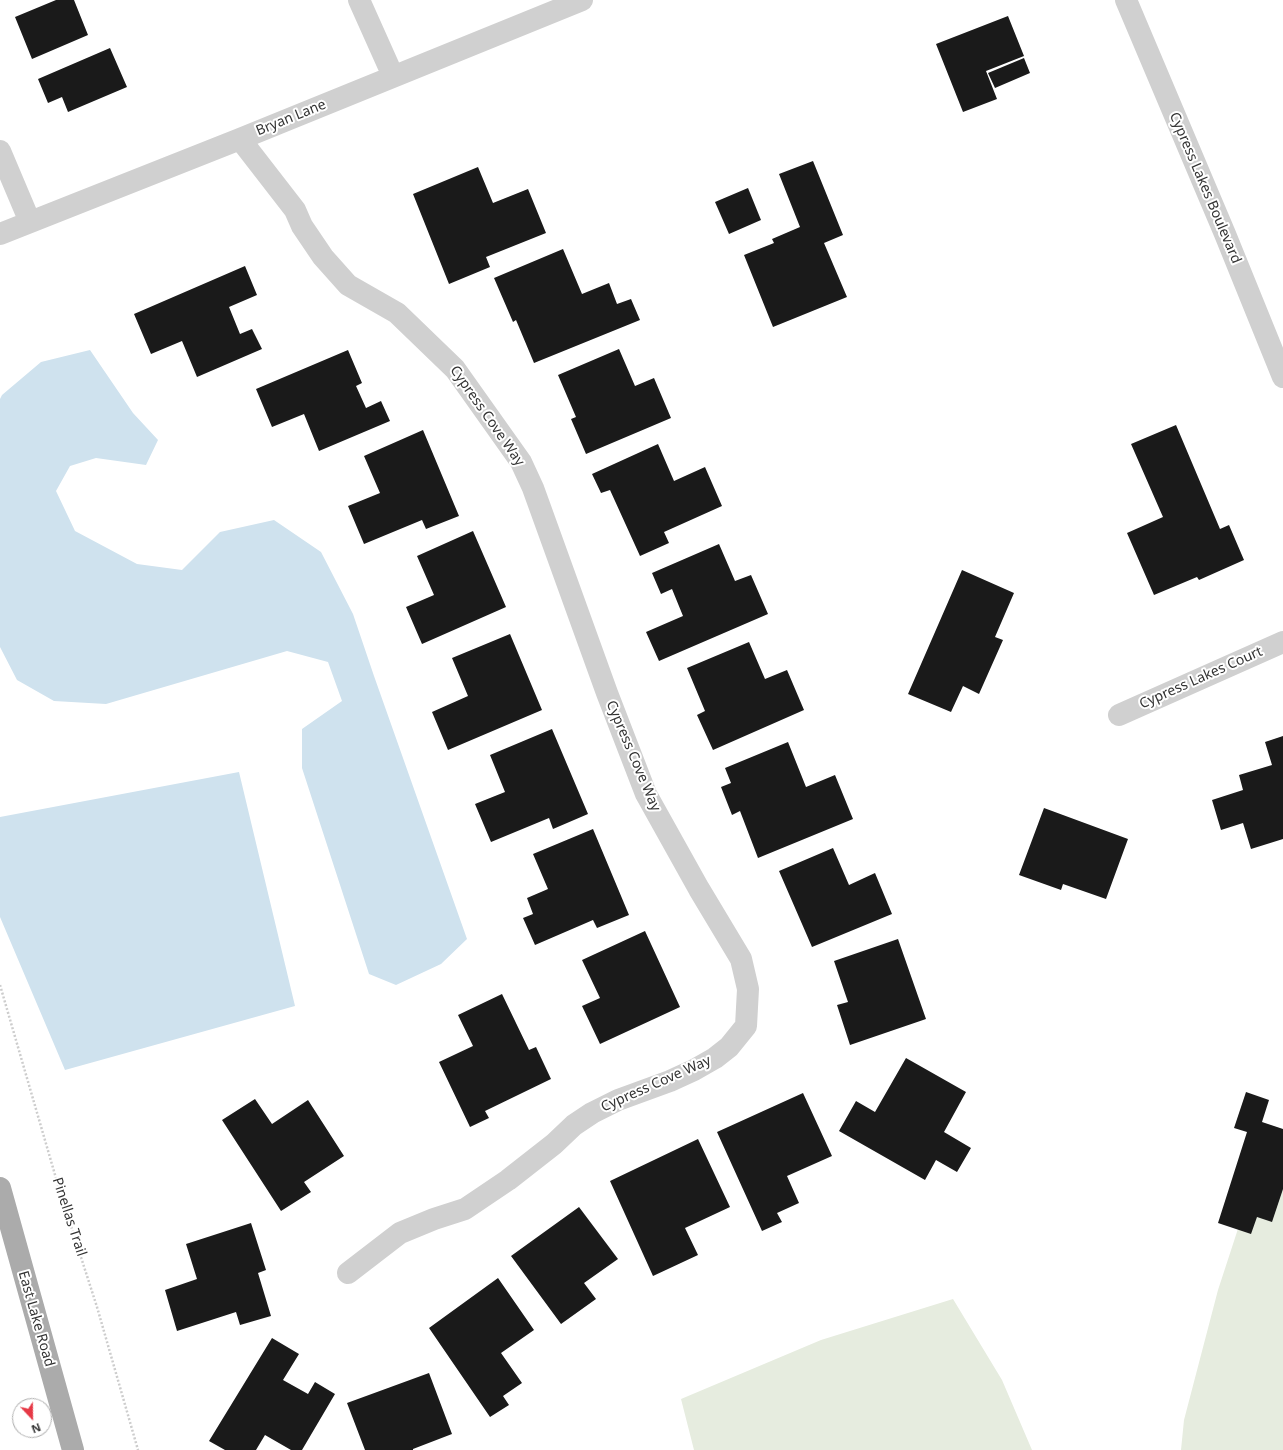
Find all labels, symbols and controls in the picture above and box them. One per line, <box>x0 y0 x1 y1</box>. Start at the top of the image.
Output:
street label: Bryan Lane <box>254 96 328 140</box>
street label: Cypress Lakes Boulevard <box>1166 110 1244 266</box>
street label: Cypress Cove Way <box>446 363 528 469</box>
street label: Cypress Lakes Court <box>1137 643 1265 713</box>
street label: Cypress Cove Way <box>602 698 664 814</box>
street label: Cypress Cove Way <box>598 1052 714 1116</box>
street label: Pinellas Trail <box>48 1176 90 1258</box>
street label: East Lake Road <box>14 1269 58 1369</box>
north arrow <box>12 1398 52 1438</box>
text: N <box>29 1420 43 1437</box>

